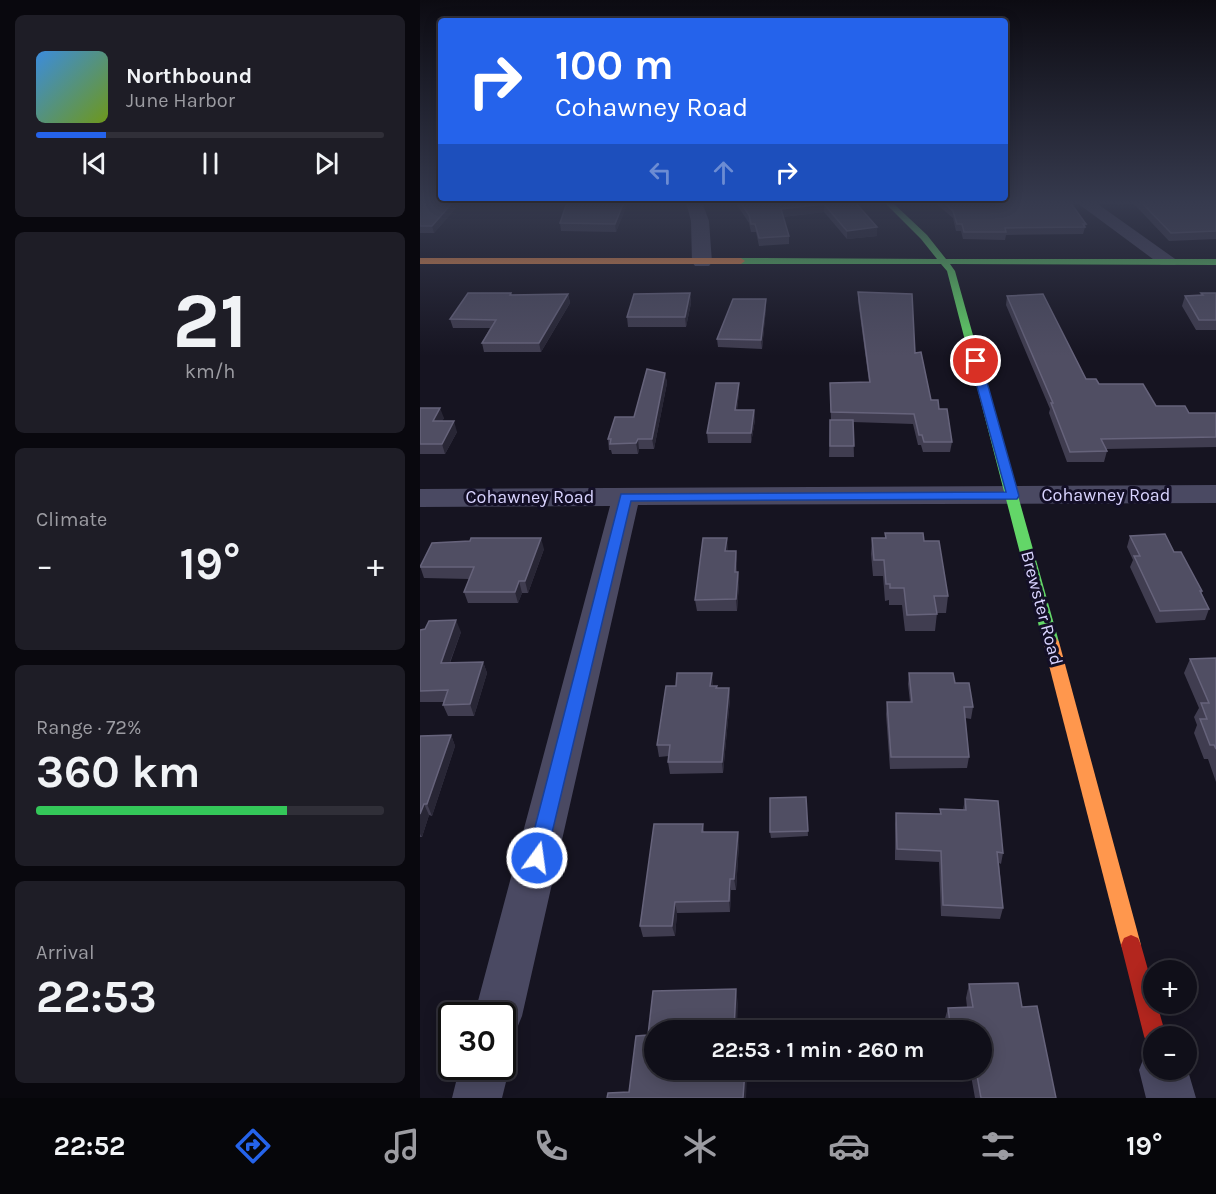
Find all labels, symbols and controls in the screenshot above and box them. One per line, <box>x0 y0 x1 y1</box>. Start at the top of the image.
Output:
text: 100 m <box>555 40 674 90</box>
icon: right <box>456 42 534 120</box>
text: Northbound <box>126 63 252 89</box>
text: June Harbor <box>126 89 235 112</box>
text: Cohawney Road <box>555 91 748 123</box>
icon: previous <box>78 147 111 180</box>
icon: pause <box>194 147 227 180</box>
icon: next <box>310 147 343 180</box>
icon: left <box>644 156 677 189</box>
icon: ahead <box>707 156 740 189</box>
icon: right <box>770 156 803 189</box>
text: 21 <box>173 275 248 367</box>
pin <box>950 335 1001 386</box>
icon: arrive <box>959 344 992 377</box>
text: km/h <box>185 360 235 383</box>
street label: Cohawney Road <box>1042 484 1170 506</box>
street label: Cohawney Road <box>466 486 594 508</box>
text: Climate <box>36 508 107 531</box>
text: 19° <box>180 538 240 590</box>
text: − <box>36 546 53 584</box>
text: + <box>367 546 384 584</box>
street label: Brewster Road <box>1016 548 1068 668</box>
text: Range · 72% <box>36 716 141 739</box>
text: 360 km <box>36 746 200 798</box>
position arrow <box>505 826 569 890</box>
text: Arrival <box>36 941 95 964</box>
map controls <box>1143 960 1197 1080</box>
button: + <box>1143 960 1197 1014</box>
text: 22:53 <box>36 971 157 1023</box>
speed limit sign: 30 <box>438 1002 516 1080</box>
button: − <box>1143 1026 1197 1080</box>
text: 22:53 · 1 min · 260 m <box>712 1037 925 1063</box>
icon: directions <box>232 1125 274 1167</box>
icon: music <box>381 1125 423 1167</box>
icon: phone <box>530 1125 572 1167</box>
icon: climate <box>679 1125 721 1167</box>
icon: car <box>828 1125 870 1167</box>
icon: filters <box>977 1125 1019 1167</box>
text: 22:52 <box>53 1130 125 1162</box>
text: 19° <box>1126 1130 1163 1162</box>

